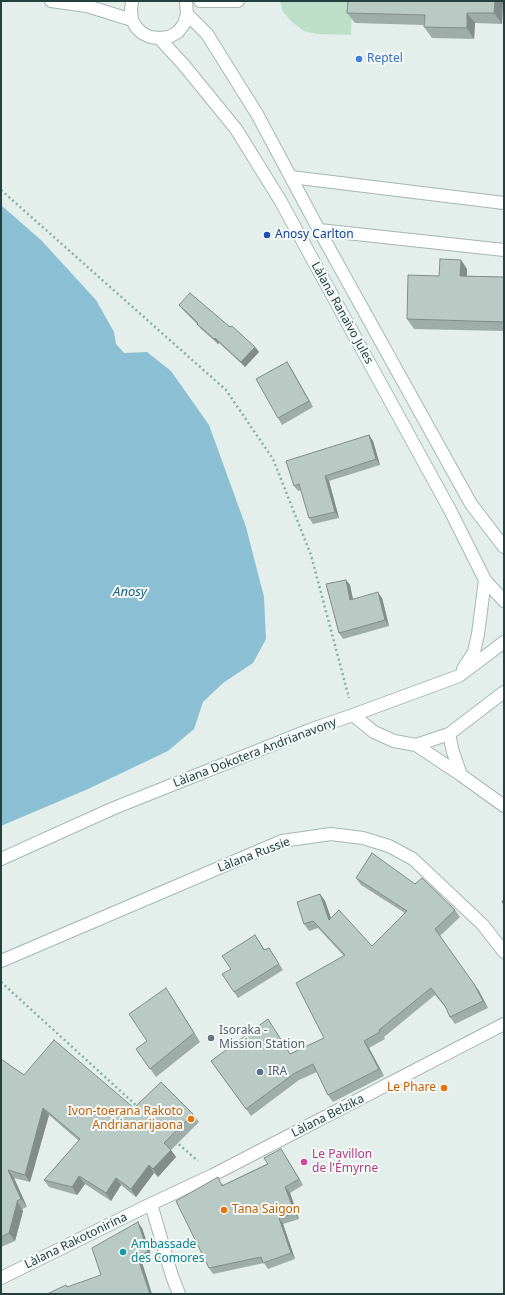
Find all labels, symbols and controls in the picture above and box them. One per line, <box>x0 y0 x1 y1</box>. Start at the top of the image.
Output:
place label: Reptel <box>367 52 403 66</box>
marker: Reptel <box>354 54 364 64</box>
place label: Anosy Carlton <box>275 228 354 242</box>
marker: Anosy Carlton <box>262 230 272 240</box>
street label: Làlana Ranaivo Jules <box>308 260 376 366</box>
water label: Anosy <box>113 584 147 600</box>
street label: Làlana Dokotera Andrianavony <box>171 715 339 791</box>
street label: Làlana Russie <box>216 835 292 875</box>
place label: Isoraka - Mission Station <box>219 1024 305 1052</box>
marker: Isoraka - Mission Station <box>206 1033 216 1043</box>
place label: IRA <box>268 1065 287 1079</box>
marker: IRA <box>255 1067 265 1077</box>
place label: Le Phare <box>387 1081 436 1095</box>
marker: Le Phare <box>439 1083 449 1093</box>
street label: Làlana Belzika <box>289 1092 367 1140</box>
place label: Ivon-toerana Rakoto Andrianarijaona <box>68 1105 183 1133</box>
marker: Ivon-toerana Rakoto Andrianarijaona <box>186 1114 196 1124</box>
place label: Le Pavillon de l'Émyrne <box>312 1148 378 1176</box>
marker: Le Pavillon de l'Émyrne <box>299 1157 309 1167</box>
place label: Tana Saigon <box>232 1203 300 1217</box>
marker: Tana Saigon <box>219 1205 229 1215</box>
street label: Làlana Rakotonirina <box>22 1210 130 1272</box>
place label: Ambassade des Comores <box>131 1238 205 1266</box>
marker: Ambassade des Comores <box>118 1247 128 1257</box>

